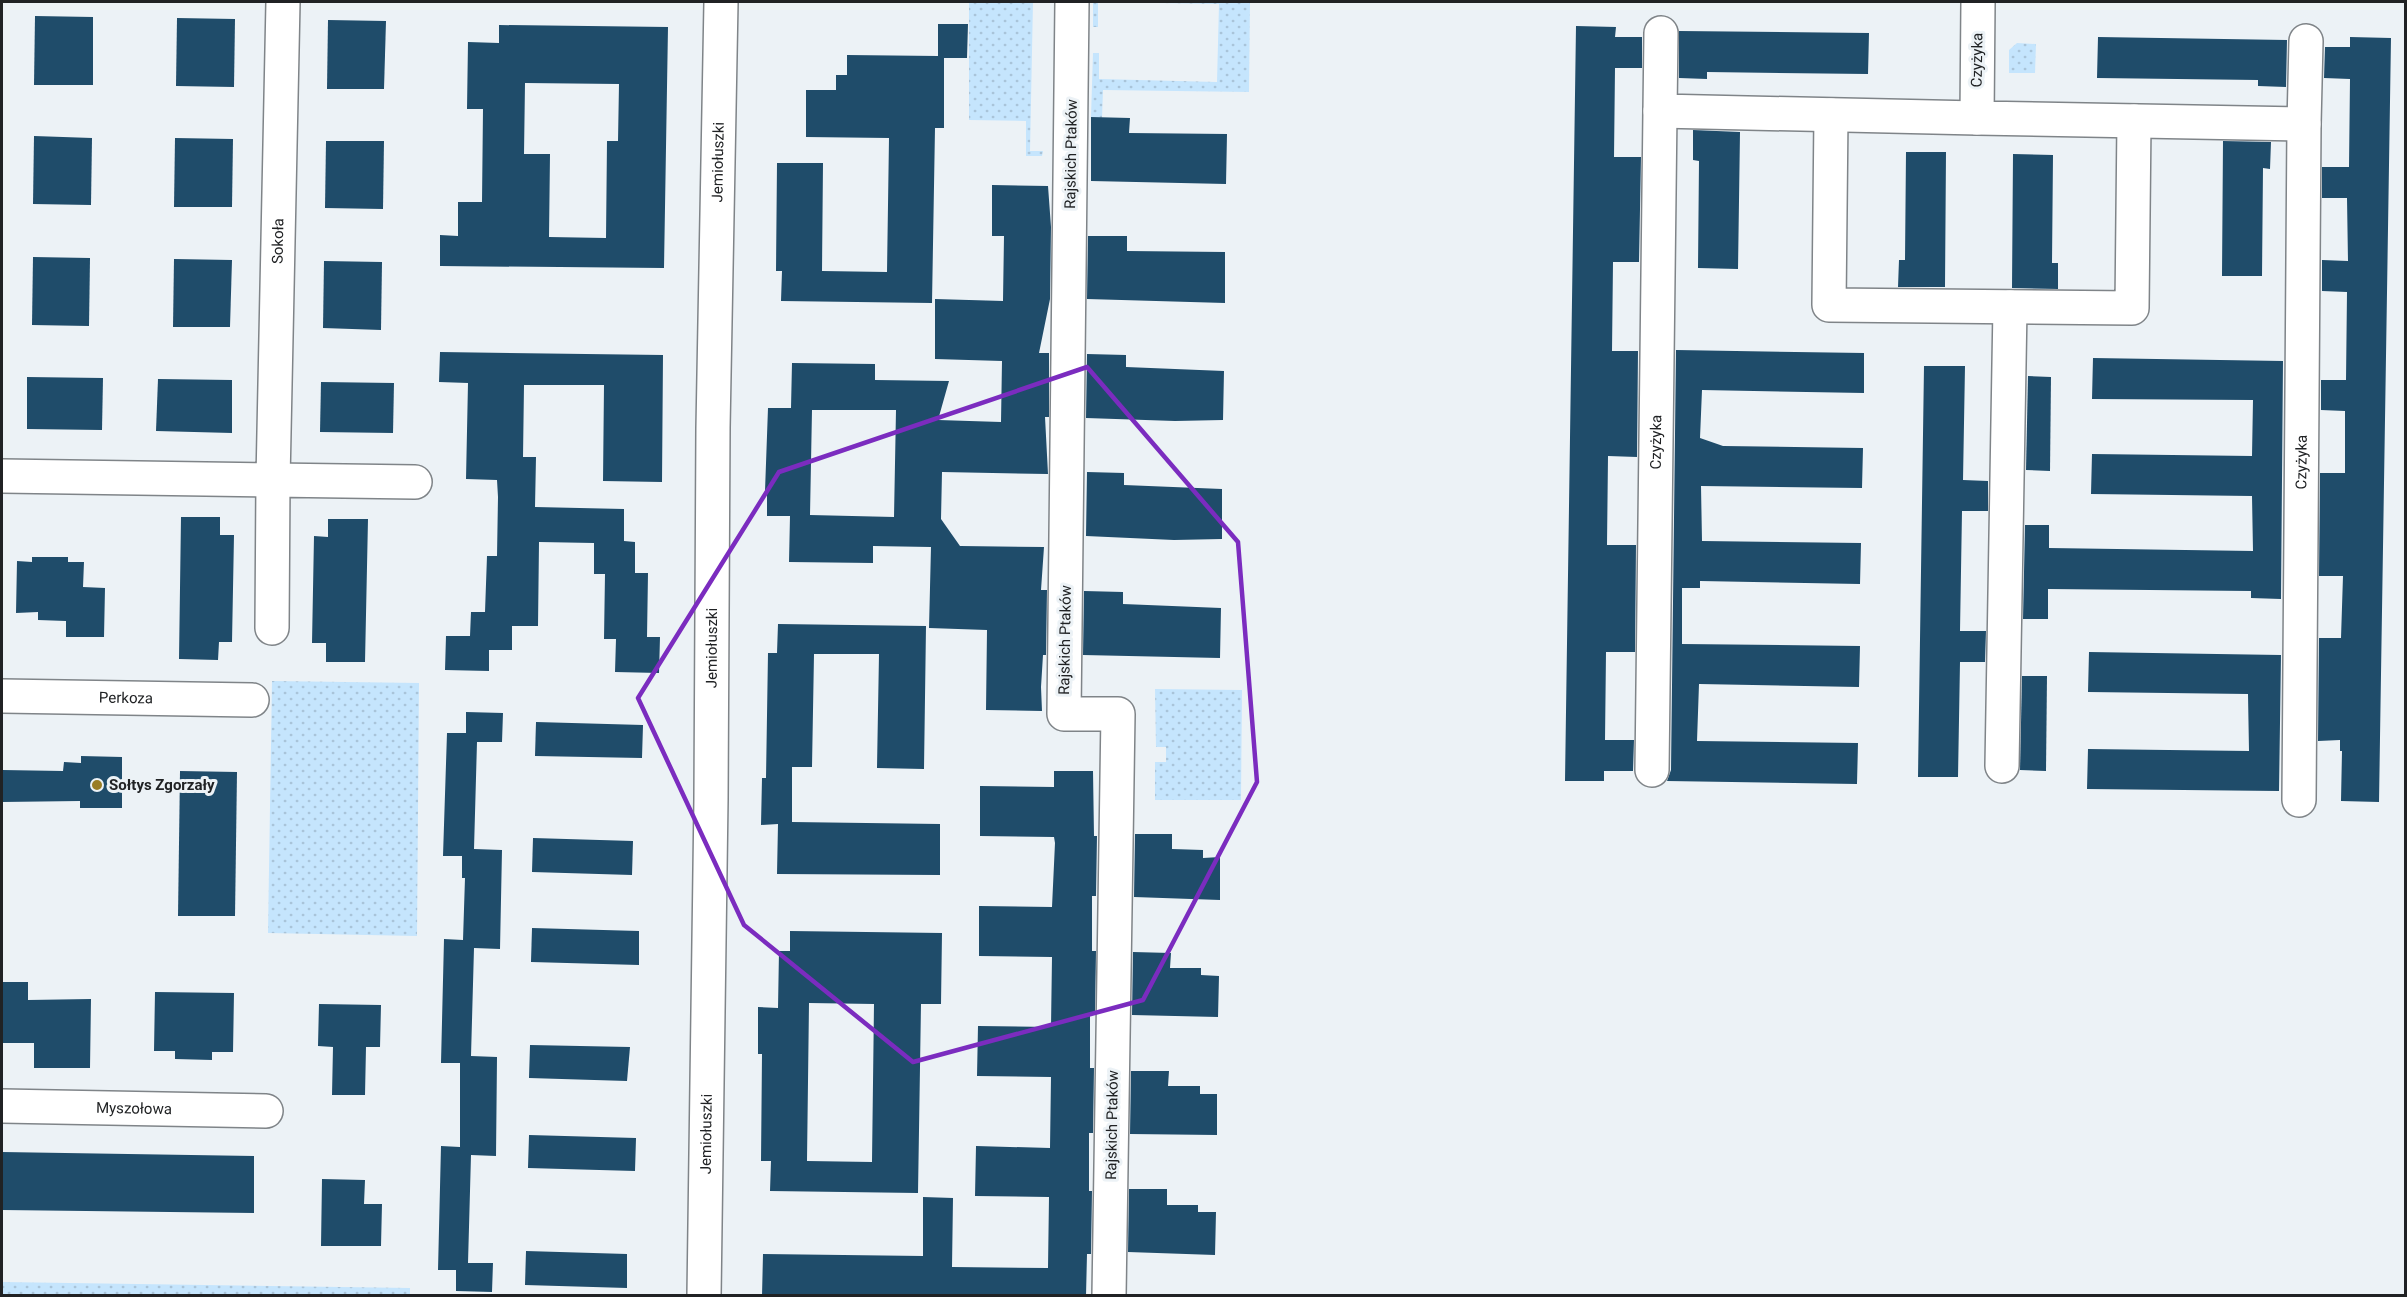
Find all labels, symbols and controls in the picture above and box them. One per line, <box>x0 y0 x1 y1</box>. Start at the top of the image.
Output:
street label: Czyżyka <box>1968 33 1986 87</box>
street label: Rajskich Ptaków <box>1061 99 1081 209</box>
street label: Jemiołuszki <box>708 122 728 202</box>
street label: Sokoła <box>269 218 287 264</box>
street label: Czyżyka <box>1647 415 1665 469</box>
street label: Czyżyka <box>2292 435 2311 489</box>
street label: Rajskich Ptaków <box>1055 585 1075 695</box>
street label: Jemiołuszki <box>703 608 721 688</box>
street label: Perkoza <box>99 689 153 707</box>
place label: Sołtys Zgorzały <box>109 776 215 794</box>
marker: Sołtys Zgorzały <box>90 778 104 792</box>
street label: Rajskich Ptaków <box>1102 1070 1122 1180</box>
street label: Jemiołuszki <box>697 1094 716 1174</box>
street label: Myszołowa <box>96 1099 172 1118</box>

